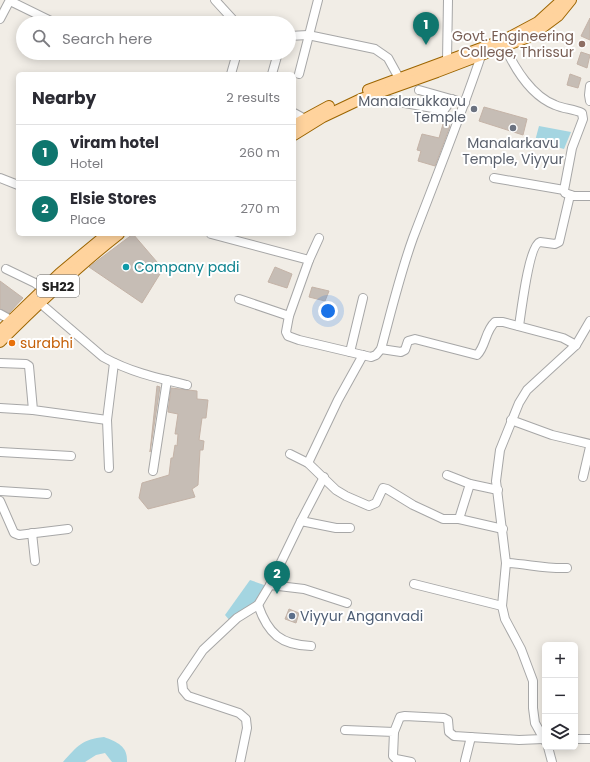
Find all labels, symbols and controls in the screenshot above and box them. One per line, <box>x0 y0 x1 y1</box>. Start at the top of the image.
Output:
pin: 1 <box>413 12 439 45</box>
search box <box>16 16 296 60</box>
place label: Govt. Engineering College, Thrissur <box>452 26 574 62</box>
icon: search <box>30 27 52 49</box>
text: Search here <box>62 28 152 49</box>
marker: Govt. Engineering College, Thrissur <box>577 39 587 49</box>
text: Nearby <box>32 86 96 110</box>
text: 2 results <box>226 88 280 107</box>
place label: Manalarukkavu Temple <box>358 91 466 127</box>
marker: Manalarukkavu Temple <box>469 104 479 114</box>
marker: Manalarkavu Temple, Viyyur <box>508 123 518 133</box>
text: viram hotel <box>70 132 159 153</box>
place label: Manalarkavu Temple, Viyyur <box>462 133 564 169</box>
text: 1 <box>43 143 47 162</box>
text: 260 m <box>239 143 280 162</box>
text: Hotel <box>70 154 103 173</box>
text: Elsie Stores <box>70 188 157 209</box>
text: 2 <box>41 199 49 218</box>
text: 270 m <box>240 199 280 218</box>
text: Place <box>70 210 105 229</box>
place label: Company padi <box>134 257 240 277</box>
marker: Company padi <box>121 262 131 272</box>
road number: SH22 <box>37 275 79 297</box>
your location <box>318 301 338 321</box>
place label: surabhi <box>20 333 73 353</box>
marker: surabhi <box>7 338 17 348</box>
pin: 2 <box>264 561 290 594</box>
place label: Viyyur Anganvadi <box>300 606 423 626</box>
marker: Viyyur Anganvadi <box>287 611 297 621</box>
map controls <box>542 642 578 750</box>
button: + <box>542 642 578 678</box>
button: − <box>542 678 578 714</box>
button: layers <box>542 714 578 750</box>

